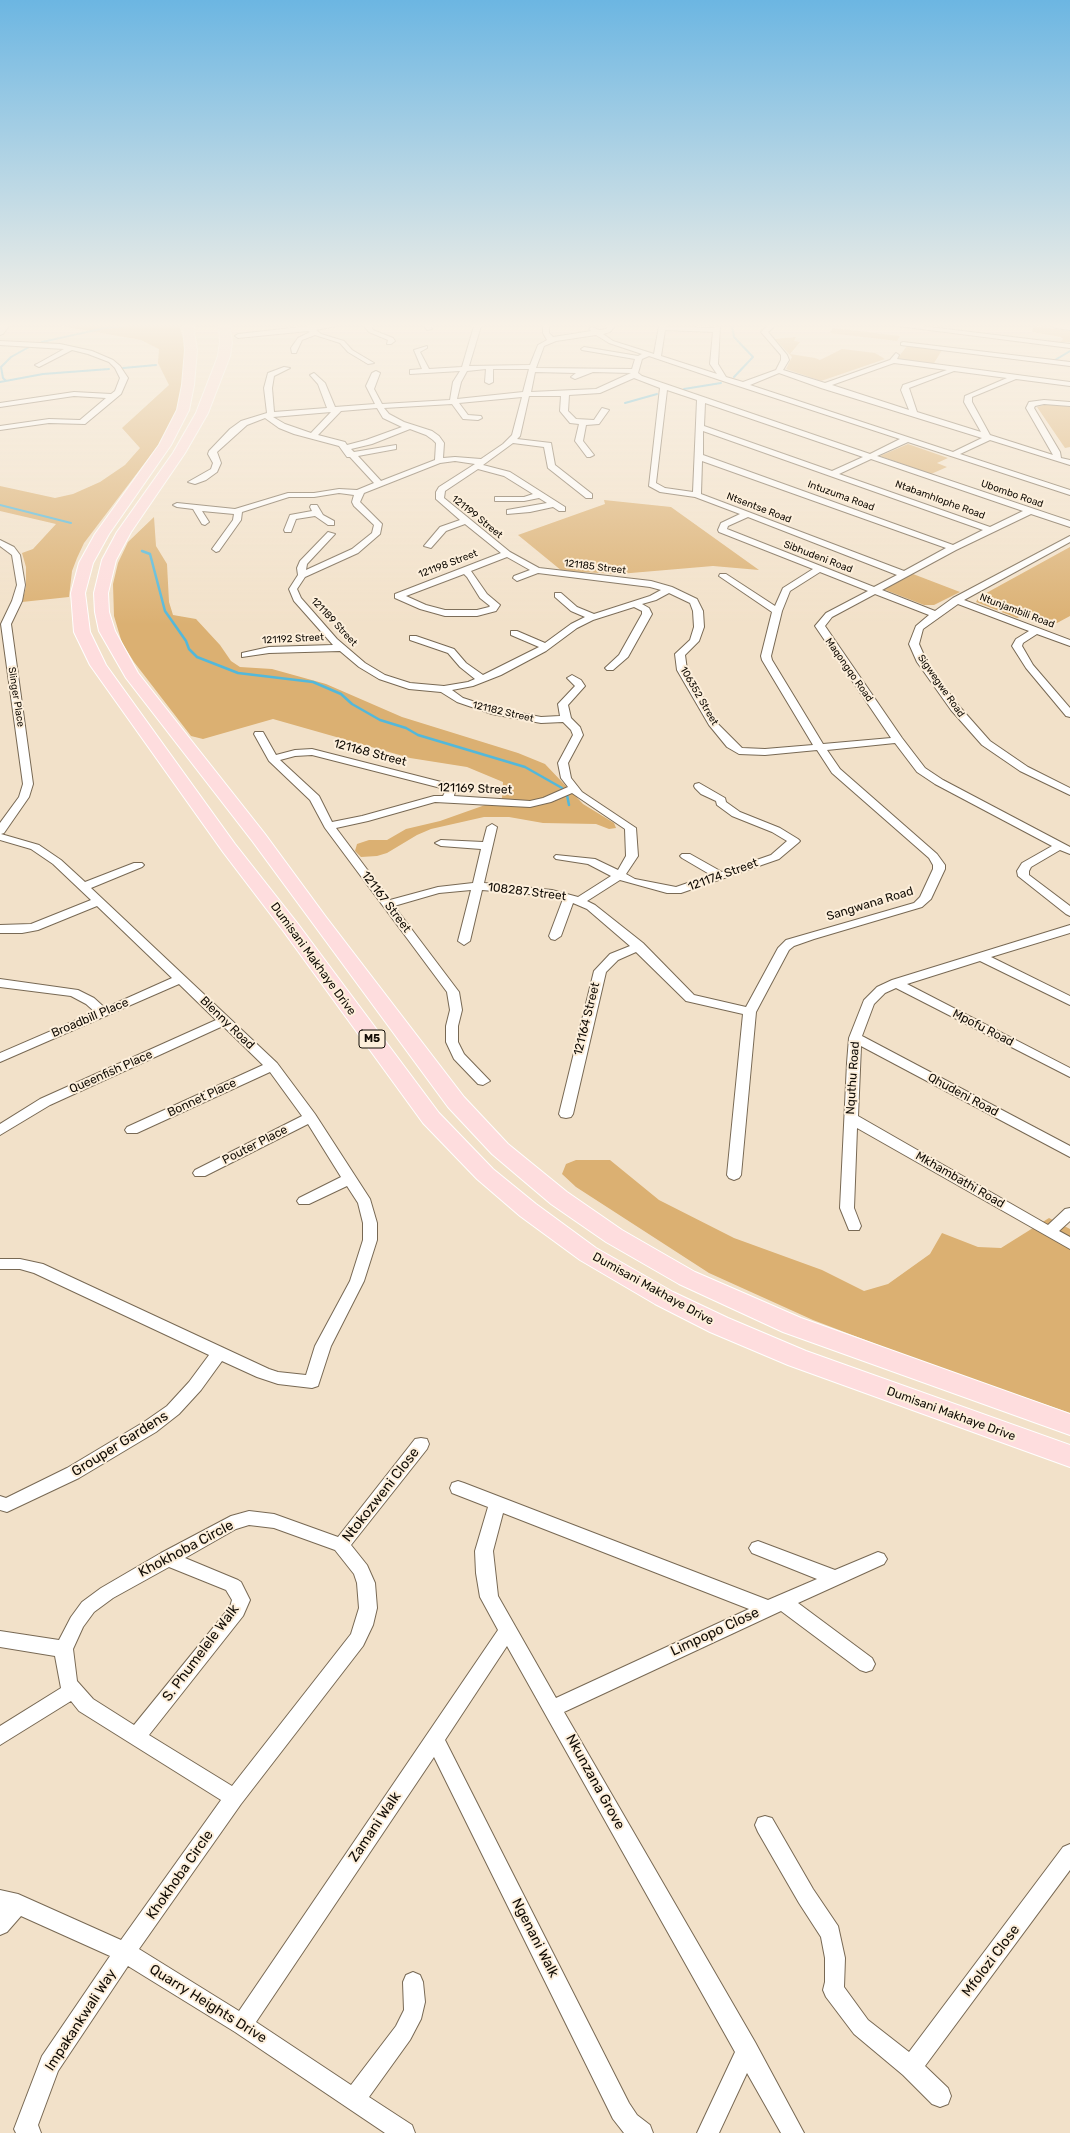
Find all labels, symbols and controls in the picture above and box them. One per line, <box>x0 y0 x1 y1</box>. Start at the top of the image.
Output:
street label: Intuzuma Road <box>806 478 876 514</box>
street label: Ntabamhlophe Road <box>893 478 987 522</box>
street label: Ubombo Road <box>979 478 1045 510</box>
street label: Ntsentse Road <box>725 490 793 526</box>
street label: 121199 Street <box>449 493 505 541</box>
street label: Sibhudeni Road <box>782 538 854 576</box>
street label: 121198 Street <box>417 547 479 581</box>
street label: 121185 Street <box>563 557 627 577</box>
street label: Ntunjambili Road <box>978 591 1056 631</box>
street label: 121189 Street <box>308 595 360 649</box>
street label: 121192 Street <box>262 631 324 647</box>
street label: Maqongqo Road <box>823 636 875 704</box>
street label: Sigwegwe Road <box>915 652 967 720</box>
street label: 106352 Street <box>677 664 721 728</box>
street label: Slinger Place <box>5 666 27 728</box>
street label: 121182 Street <box>471 699 535 725</box>
street label: 121168 Street <box>332 736 408 770</box>
street label: 121169 Street <box>438 781 512 797</box>
street label: 121174 Street <box>686 856 760 894</box>
street label: 121167 Street <box>358 868 414 936</box>
street label: 108287 Street <box>487 880 567 904</box>
street label: Sangwana Road <box>825 884 915 924</box>
street label: Dumisani Makhaye Drive <box>267 900 359 1018</box>
street label: 121164 Street <box>571 981 603 1057</box>
street label: Blenny Road <box>197 994 257 1052</box>
street label: Broadbill Place <box>49 995 131 1041</box>
street label: Mpofu Road <box>950 1006 1016 1050</box>
road number: M5 <box>359 1030 385 1048</box>
street label: Nquthu Road <box>843 1041 863 1115</box>
street label: Queenfish Place <box>67 1047 155 1097</box>
street label: Qhudeni Road <box>925 1070 1001 1120</box>
street label: Bonnet Place <box>165 1076 239 1120</box>
street label: Pouter Place <box>220 1122 290 1168</box>
street label: Mkhambathi Road <box>913 1149 1007 1211</box>
street label: Dumisani Makhaye Drive <box>590 1250 716 1328</box>
street label: Dumisani Makhaye Drive <box>885 1384 1017 1444</box>
street label: Grouper Gardens <box>69 1408 171 1480</box>
street label: Ntokozweni Close <box>339 1444 423 1546</box>
street label: Khokhoba Circle <box>136 1517 236 1581</box>
street label: S. Phumelele Walk <box>159 1601 243 1705</box>
street label: Limpopo Close <box>668 1604 762 1660</box>
street label: Nkunzana Grove <box>562 1731 628 1833</box>
street label: Zamani Walk <box>345 1789 405 1865</box>
street label: Khokhoba Circle <box>143 1827 217 1923</box>
street label: Ngenani Walk <box>508 1896 562 1980</box>
street label: Mfolozi Close <box>959 1922 1023 2000</box>
street label: Quarry Heights Drive <box>146 1961 270 2047</box>
street label: Impakankwali Way <box>42 1966 120 2074</box>

